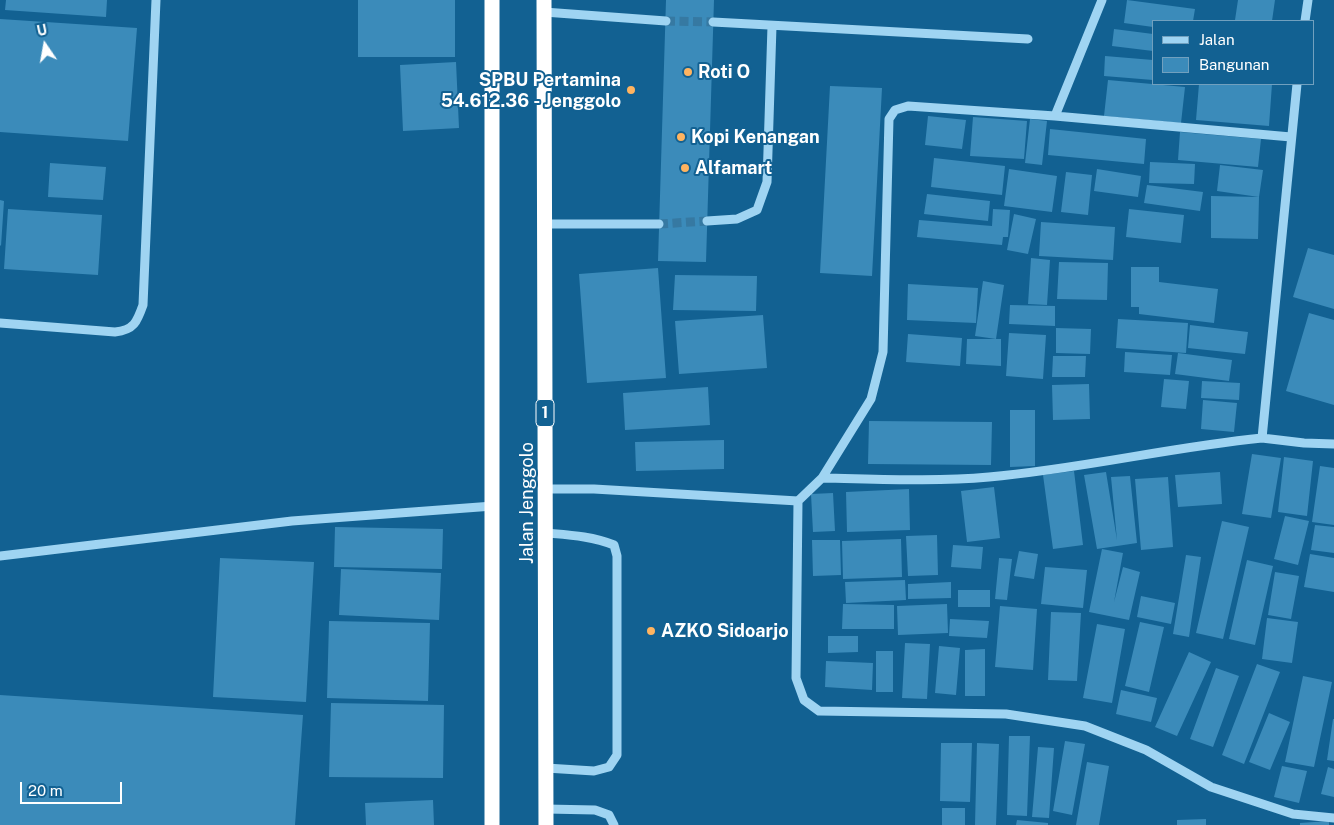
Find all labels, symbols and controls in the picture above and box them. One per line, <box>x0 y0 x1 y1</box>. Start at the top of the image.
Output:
north arrow <box>20 20 70 70</box>
legend <box>1152 20 1314 85</box>
text: U <box>35 21 48 39</box>
text: Jalan <box>1199 31 1235 48</box>
text: Bangunan <box>1199 56 1270 73</box>
place label: Roti O <box>698 61 750 83</box>
marker: Roti O <box>682 66 694 78</box>
place label: SPBU Pertamina 54.612.36 - Jenggolo <box>441 69 621 112</box>
marker: SPBU Pertamina 54.612.36 - Jenggolo <box>625 84 637 96</box>
place label: Kopi Kenangan <box>691 126 820 148</box>
marker: Kopi Kenangan <box>675 131 687 143</box>
place label: Alfamart <box>695 157 772 179</box>
marker: Alfamart <box>679 162 691 174</box>
road number: 1 <box>536 399 554 426</box>
street label: Jalan Jenggolo <box>516 442 538 564</box>
place label: AZKO Sidoarjo <box>661 620 789 642</box>
marker: AZKO Sidoarjo <box>645 625 657 637</box>
scale bar <box>22 772 125 804</box>
text: 20 m <box>28 782 63 799</box>

